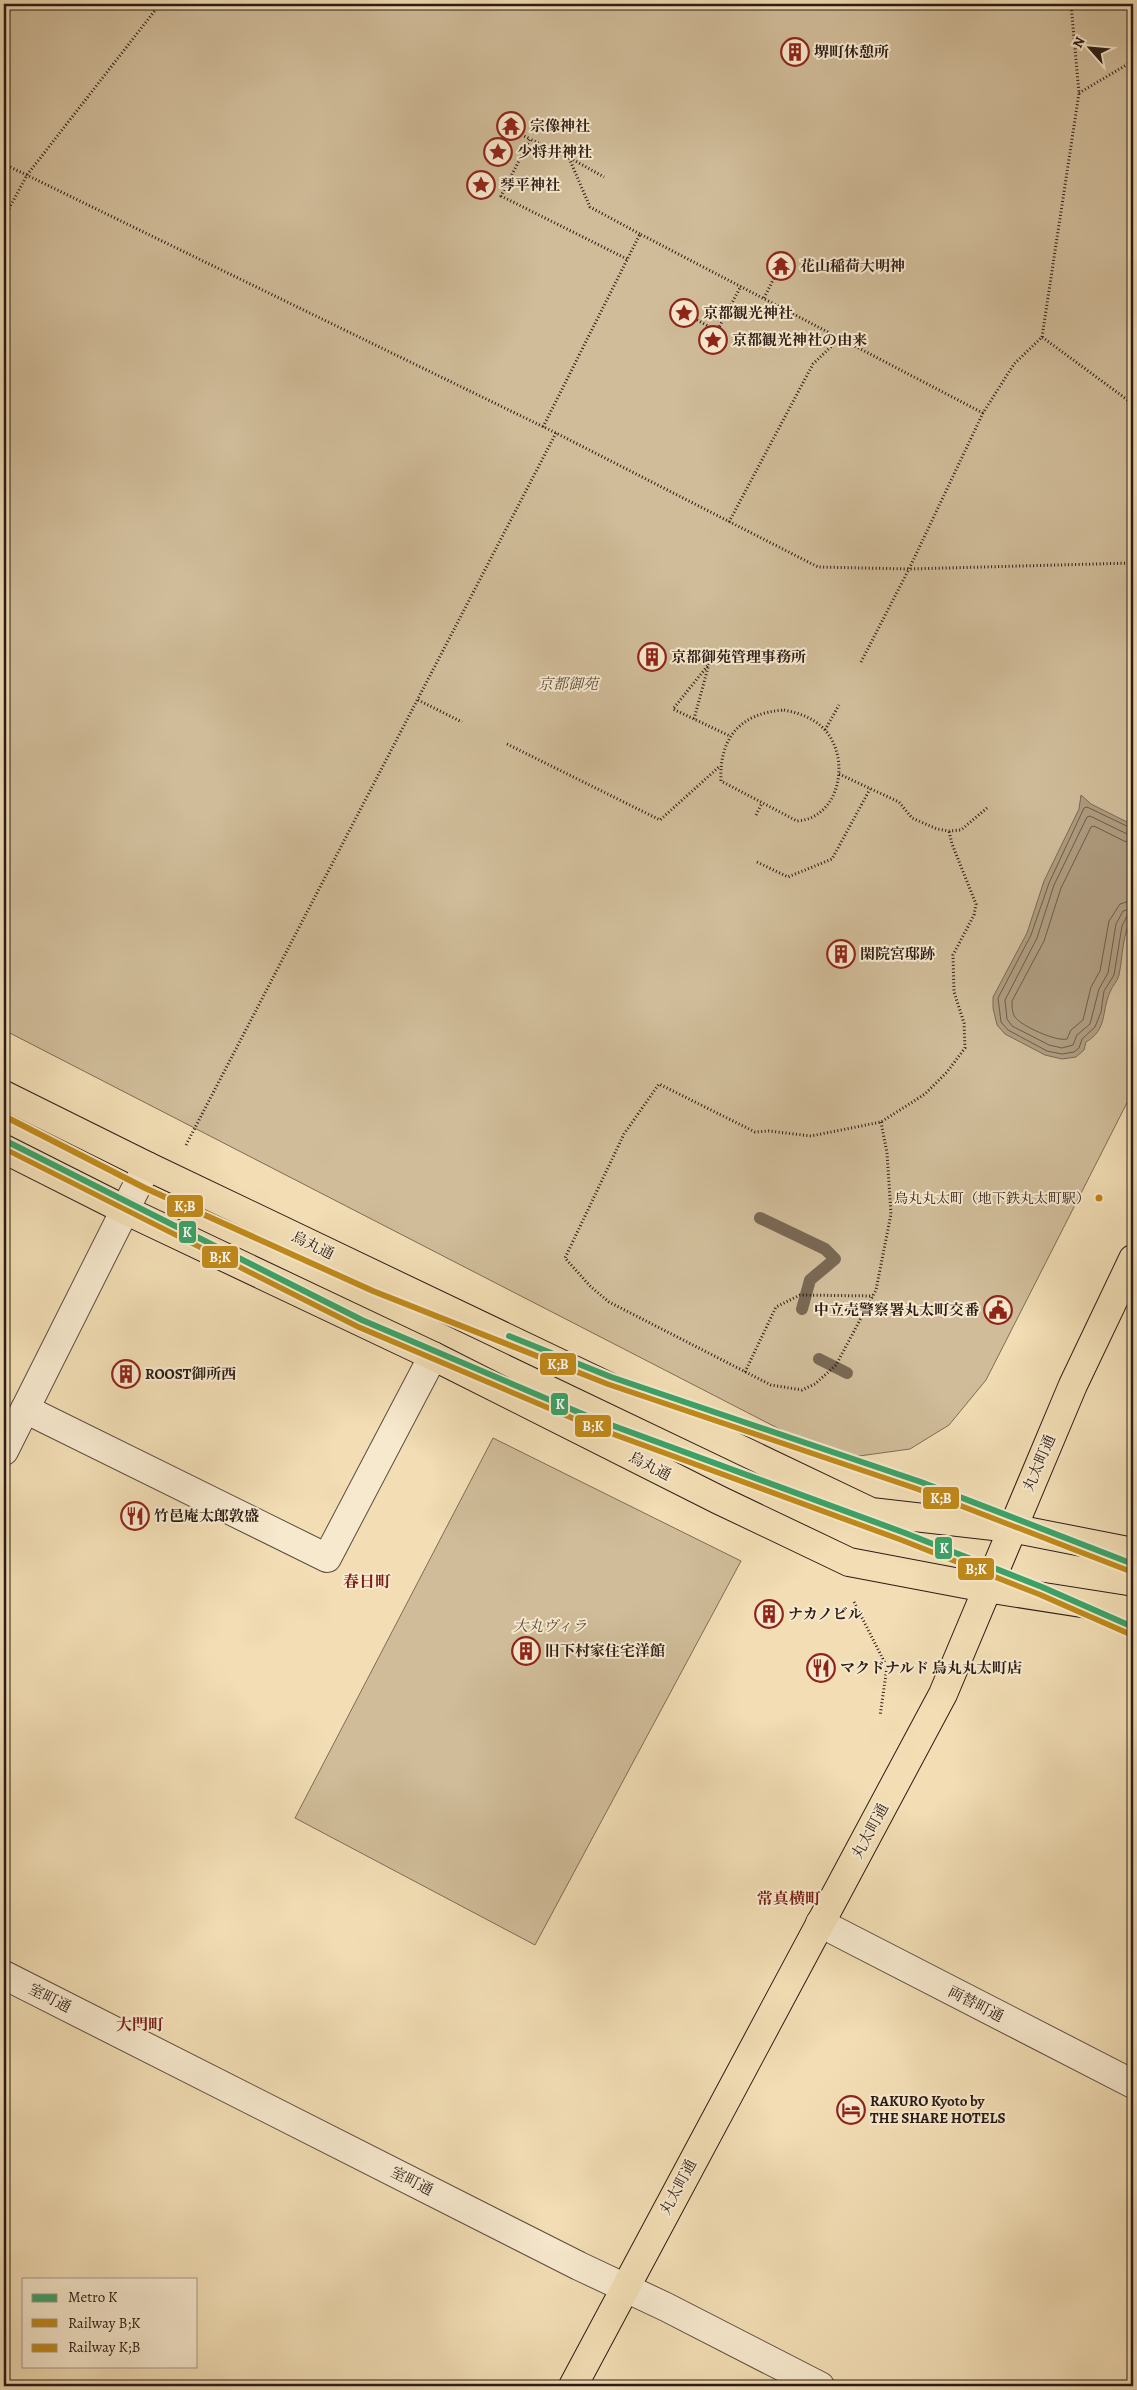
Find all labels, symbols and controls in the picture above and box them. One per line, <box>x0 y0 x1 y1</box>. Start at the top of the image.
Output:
north arrow <box>1064 22 1114 72</box>
text: N <box>1068 33 1090 51</box>
building icon: 堺町休憩所 <box>780 37 810 67</box>
place label: 堺町休憩所 <box>814 42 889 62</box>
temple icon: 宗像神社 <box>496 111 526 141</box>
place label: 宗像神社 <box>530 116 590 136</box>
place icon: 少将井神社 <box>483 137 513 167</box>
place label: 少将井神社 <box>517 142 592 162</box>
place icon: 琴平神社 <box>466 170 496 200</box>
place label: 琴平神社 <box>500 175 560 195</box>
temple icon: 花山稲荷大明神 <box>766 251 796 281</box>
place label: 花山稲荷大明神 <box>800 256 905 276</box>
place icon: 京都観光神社 <box>669 298 699 328</box>
place label: 京都観光神社 <box>703 303 793 323</box>
place icon: 京都観光神社の由来 <box>698 325 728 355</box>
place label: 京都観光神社の由来 <box>732 330 867 350</box>
building icon: 京都御苑管理事務所 <box>637 642 667 672</box>
place label: 京都御苑管理事務所 <box>671 647 806 667</box>
park label: 京都御苑 <box>538 674 600 694</box>
building icon: 閑院宮邸跡 <box>826 939 856 969</box>
place label: 閑院宮邸跡 <box>860 944 935 964</box>
place label: 烏丸丸太町（地下鉄丸太町駅） <box>894 1189 1090 1208</box>
marker: 烏丸丸太町（地下鉄丸太町駅） <box>1094 1193 1104 1203</box>
line badge: K;B <box>166 1194 204 1218</box>
text: K;B <box>174 1197 196 1216</box>
line badge: K <box>178 1220 197 1244</box>
text: K <box>182 1223 192 1242</box>
street label: 烏丸通 <box>288 1226 338 1264</box>
line badge: B;K <box>201 1245 239 1269</box>
text: B;K <box>209 1248 231 1267</box>
public building icon: 中立売警察署丸太町交番 <box>983 1295 1013 1325</box>
place label: 中立売警察署丸太町交番 <box>814 1300 980 1320</box>
line badge: K;B <box>539 1352 577 1376</box>
text: K;B <box>547 1355 569 1374</box>
building icon: ROOST御所西 <box>111 1359 141 1389</box>
place label: ROOST御所西 <box>145 1364 236 1384</box>
line badge: K <box>550 1392 569 1416</box>
text: K <box>555 1395 565 1414</box>
line badge: B;K <box>574 1414 612 1438</box>
text: B;K <box>582 1417 604 1436</box>
street label: 丸太町通 <box>1018 1431 1060 1495</box>
street label: 烏丸通 <box>625 1447 675 1485</box>
line badge: K;B <box>922 1486 960 1510</box>
text: K;B <box>930 1489 952 1508</box>
restaurant icon: 竹邑庵太郎敦盛 <box>120 1501 150 1531</box>
place label: 竹邑庵太郎敦盛 <box>154 1506 259 1526</box>
line badge: K <box>934 1536 953 1560</box>
text: K <box>939 1539 949 1558</box>
line badge: B;K <box>957 1557 995 1581</box>
text: B;K <box>965 1560 987 1579</box>
district label: 春日町 <box>343 1571 391 1593</box>
building icon: ナカノビル <box>754 1599 784 1629</box>
place label: ナカノビル <box>788 1604 863 1624</box>
park label: 大丸ヴィラ <box>513 1616 587 1636</box>
building icon: 旧下村家住宅洋館 <box>511 1636 541 1666</box>
place label: 旧下村家住宅洋館 <box>545 1641 665 1661</box>
restaurant icon: マクドナルド 烏丸丸太町店 <box>806 1653 836 1683</box>
place label: マクドナルド 烏丸丸太町店 <box>840 1658 1022 1678</box>
street label: 丸太町通 <box>847 1800 893 1862</box>
district label: 常真横町 <box>757 1888 821 1910</box>
street label: 室町通 <box>25 1979 75 2017</box>
street label: 両替町通 <box>945 1981 1007 2027</box>
district label: 大門町 <box>116 2014 164 2036</box>
place label: RAKURO Kyoto by THE SHARE HOTELS <box>870 2091 1006 2128</box>
hotel icon: RAKURO Kyoto by THE SHARE HOTELS <box>836 2095 866 2125</box>
street label: 丸太町通 <box>655 2156 701 2218</box>
street label: 室町通 <box>387 2162 437 2200</box>
legend <box>22 2278 198 2368</box>
text: Metro K <box>68 2287 118 2307</box>
text: Railway B;K <box>68 2313 141 2333</box>
text: Railway K;B <box>68 2337 140 2357</box>

